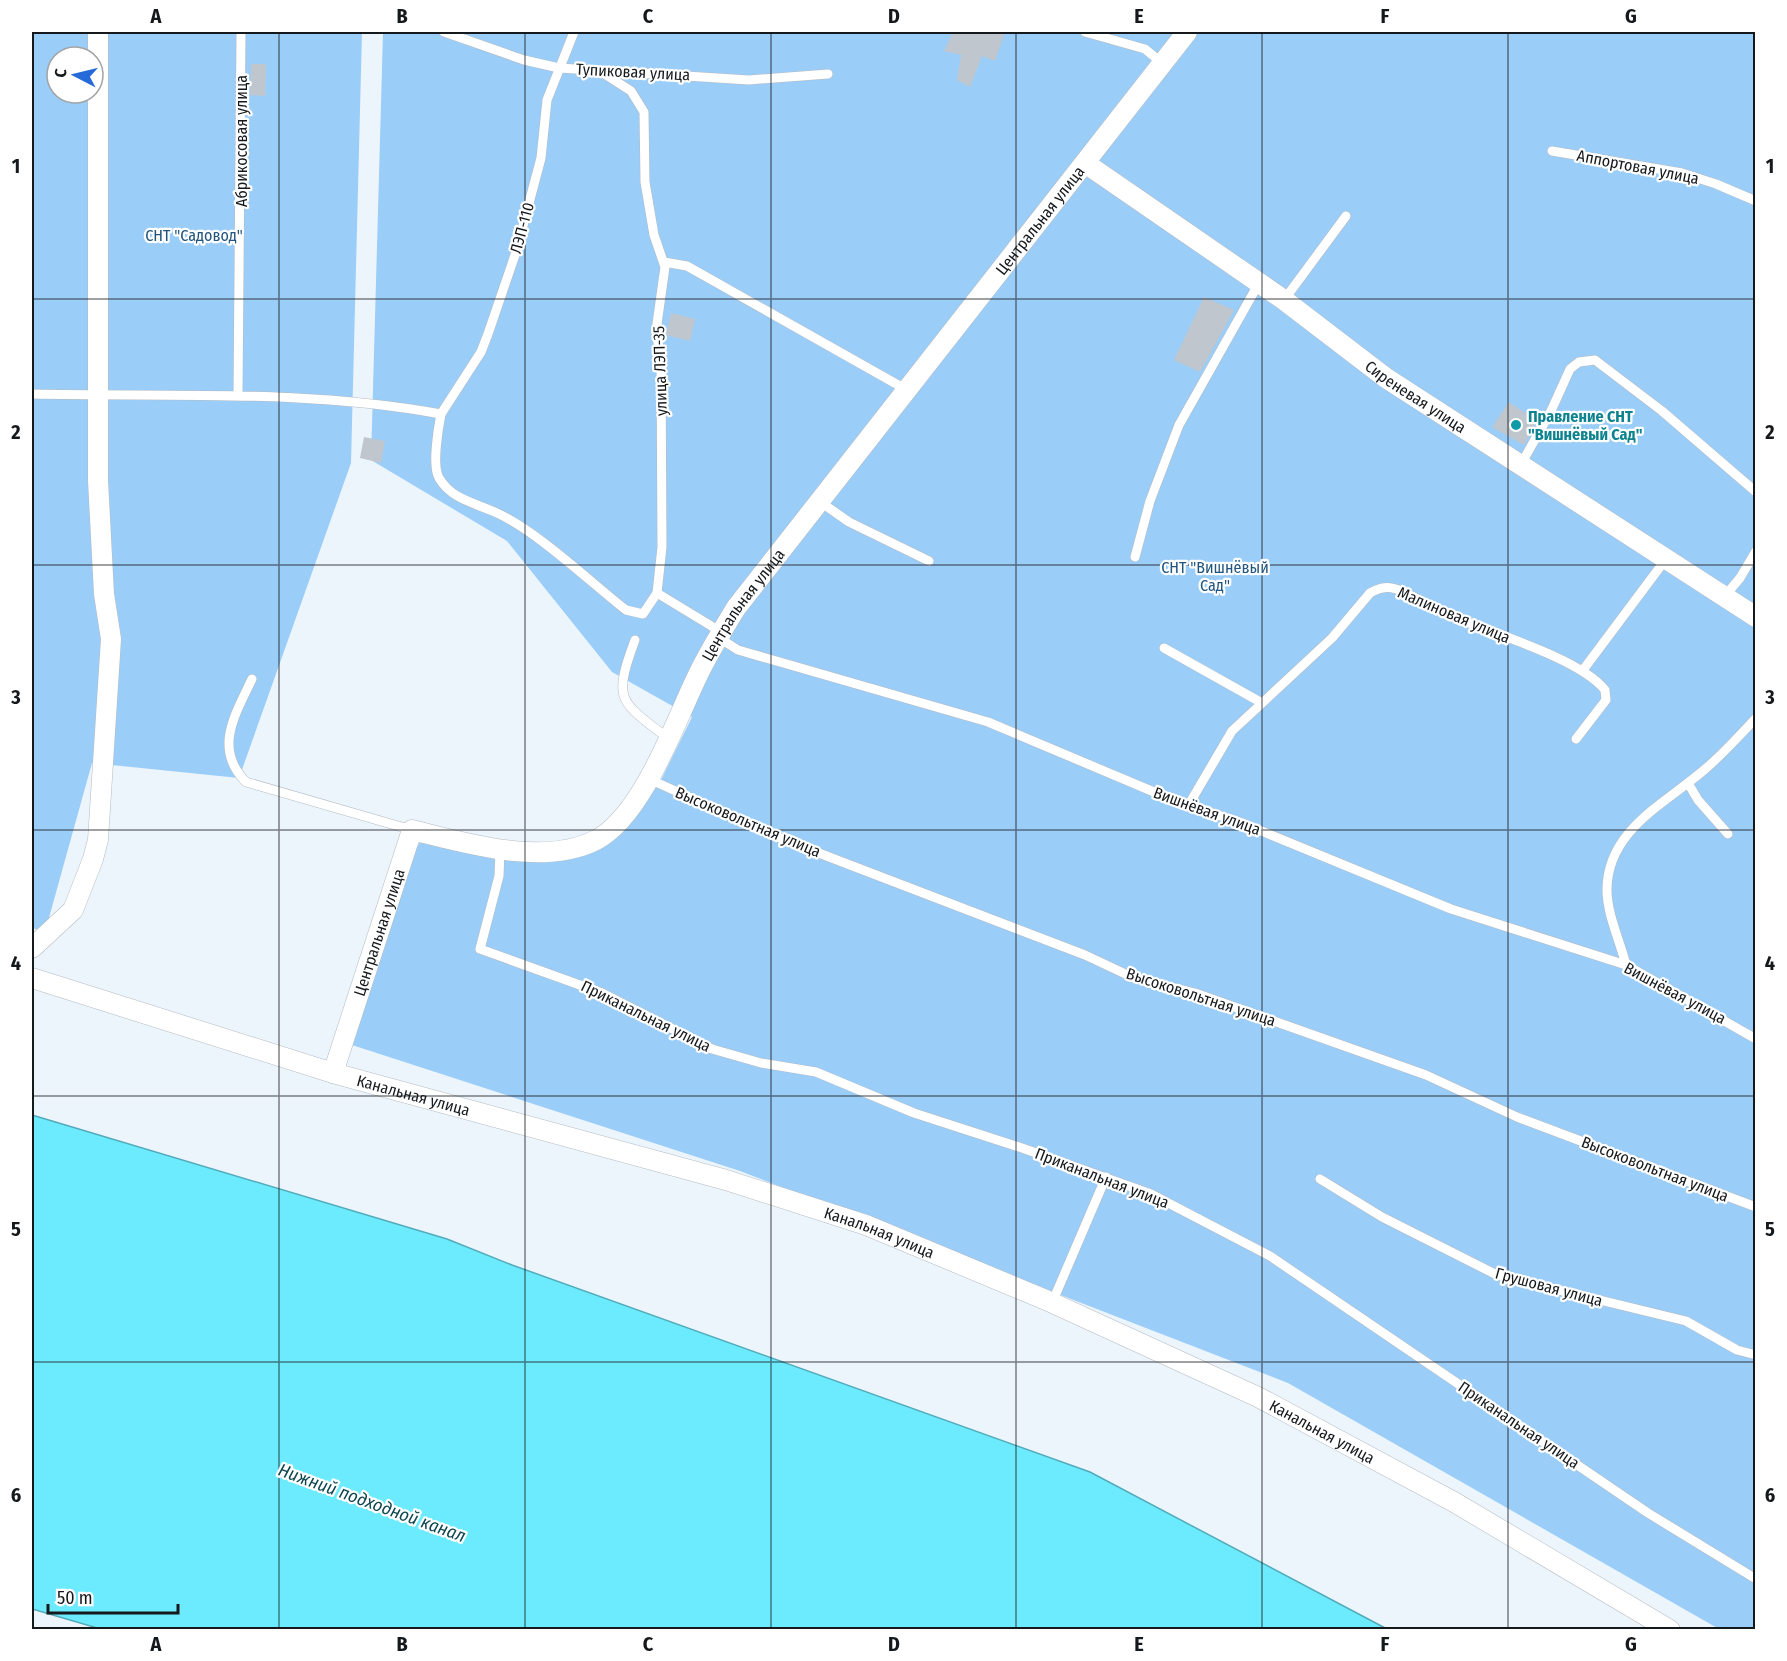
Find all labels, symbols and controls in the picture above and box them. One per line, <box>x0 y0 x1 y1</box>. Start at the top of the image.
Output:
text: A <box>150 4 163 28</box>
text: B <box>396 4 408 28</box>
text: C <box>643 4 654 28</box>
text: D <box>888 4 900 28</box>
text: E <box>1134 4 1144 28</box>
text: F <box>1381 4 1390 28</box>
text: G <box>1625 4 1637 28</box>
north arrow <box>45 45 105 105</box>
street label: Тупиковая улица <box>575 60 691 84</box>
text: С <box>51 67 71 79</box>
street label: Абрикосовая улица <box>232 75 251 207</box>
street label: Аппортовая улица <box>1575 146 1701 188</box>
text: 1 <box>12 154 20 178</box>
text: 1 <box>1766 154 1774 178</box>
street label: Центральная улица <box>991 162 1088 278</box>
street label: ЛЭП-110 <box>506 200 538 256</box>
park label: СНТ "Садовод" <box>145 226 243 245</box>
street label: улица ЛЭП-35 <box>649 326 671 416</box>
street label: Сиреневая улица <box>1362 356 1470 437</box>
place label: Правление СНТ "Вишнёвый Сад" <box>1528 407 1643 444</box>
marker: Правление СНТ "Вишнёвый Сад" <box>1509 418 1523 432</box>
text: 2 <box>10 420 21 444</box>
text: 2 <box>1764 420 1775 444</box>
street label: Центральная улица <box>697 545 788 664</box>
park label: СНТ "Вишнёвый Сад" <box>1161 558 1269 595</box>
street label: Малиновая улица <box>1395 583 1513 647</box>
text: 3 <box>10 685 21 709</box>
text: 3 <box>1764 685 1775 709</box>
street label: Высоковольтная улица <box>672 783 824 861</box>
street label: Вишнёвая улица <box>1151 783 1263 839</box>
street label: Центральная улица <box>349 866 408 998</box>
text: 4 <box>11 951 21 975</box>
text: 4 <box>1765 951 1775 975</box>
street label: Вишнёвая улица <box>1621 958 1729 1028</box>
street label: Высоковольтная улица <box>1124 964 1278 1030</box>
street label: Приканальная улица <box>578 976 714 1056</box>
street label: Канальная улица <box>355 1070 472 1119</box>
street label: Высоковольтная улица <box>1579 1132 1731 1206</box>
street label: Приканальная улица <box>1032 1144 1172 1212</box>
street label: Канальная улица <box>822 1203 937 1262</box>
text: 5 <box>11 1217 21 1241</box>
text: 5 <box>1765 1217 1775 1241</box>
street label: Грушовая улица <box>1493 1264 1605 1310</box>
street label: Приканальная улица <box>1455 1377 1583 1473</box>
street label: Канальная улица <box>1266 1396 1378 1467</box>
water label: Нижний подходной канал <box>275 1459 469 1547</box>
text: 6 <box>11 1483 21 1507</box>
text: 6 <box>1765 1483 1775 1507</box>
scale bar <box>48 1577 178 1615</box>
text: 50 m <box>57 1587 93 1609</box>
text: A <box>150 1632 163 1656</box>
text: B <box>396 1632 408 1656</box>
text: C <box>643 1632 654 1656</box>
text: D <box>888 1632 900 1656</box>
text: E <box>1134 1632 1144 1656</box>
text: F <box>1381 1632 1390 1656</box>
text: G <box>1625 1632 1637 1656</box>

